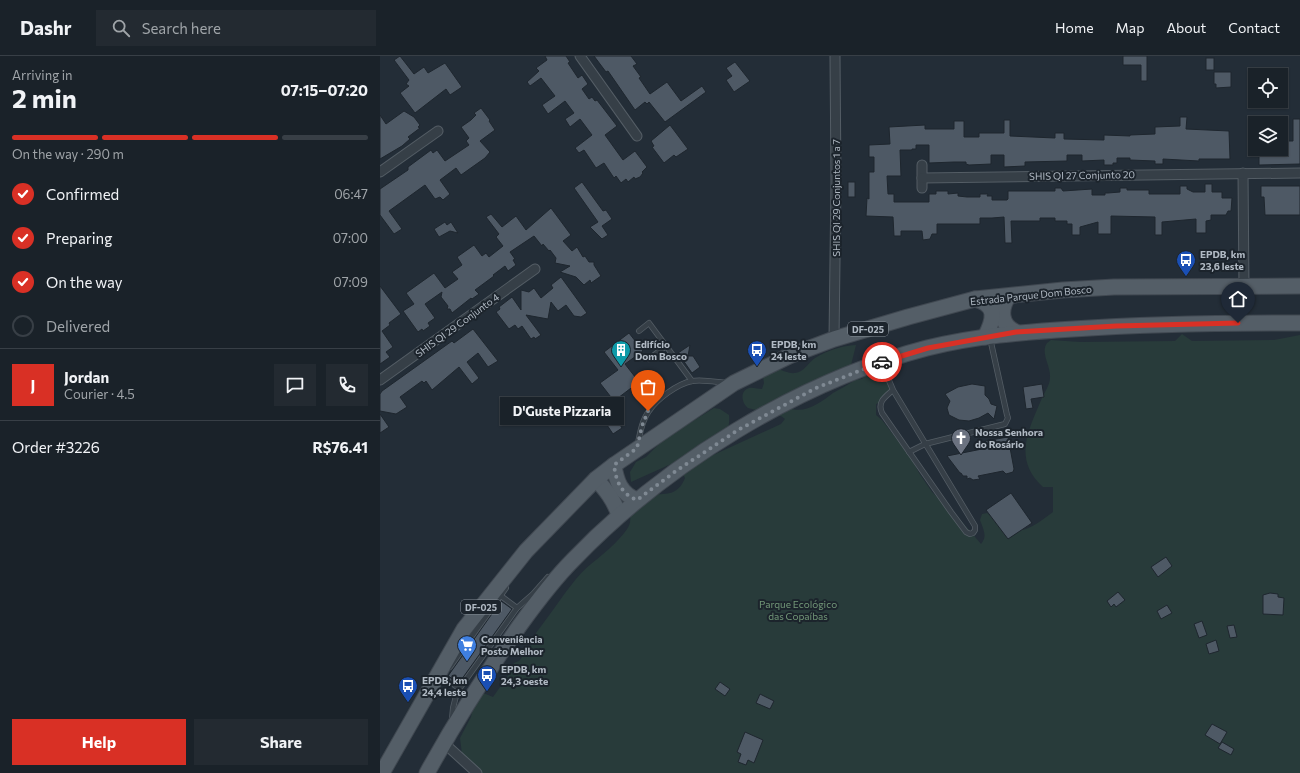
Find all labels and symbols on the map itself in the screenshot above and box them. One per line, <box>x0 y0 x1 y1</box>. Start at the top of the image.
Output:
street label: SHIS QI 29 Conjuntos 1 a 7 <box>830 139 842 257</box>
street label: SHIS QI 27 Conjunto 20 <box>1029 168 1135 182</box>
place label: EPDB, km 23,6 leste <box>1200 248 1246 272</box>
bus stop icon: EPDB, km 23,6 leste <box>1175 249 1197 277</box>
pin <box>1221 282 1255 323</box>
street label: Estrada Parque Dom Bosco <box>970 283 1092 307</box>
street label: SHIS QI 29 Conjunto 4 <box>413 291 501 359</box>
road number: DF-025 <box>848 322 888 336</box>
place label: Edifício Dom Bosco <box>635 338 687 362</box>
place label: EPDB, km 24 leste <box>771 338 817 362</box>
building icon: Edifício Dom Bosco <box>610 339 632 367</box>
bus stop icon: EPDB, km 24 leste <box>746 339 768 367</box>
courier <box>862 342 902 382</box>
pin <box>631 370 665 411</box>
callout: D'Guste Pizzaria <box>500 397 624 425</box>
place label: Nossa Senhora do Rosário <box>975 426 1043 450</box>
church icon: Nossa Senhora do Rosário <box>950 427 972 455</box>
park label: Parque Ecológico das Copaíbas <box>759 598 837 622</box>
road number: DF-025 <box>461 600 501 614</box>
place label: Conveniência Posto Melhor <box>481 633 543 657</box>
supermarket icon: Conveniência Posto Melhor <box>456 634 478 662</box>
place label: EPDB, km 24,3 oeste <box>501 663 548 687</box>
bus stop icon: EPDB, km 24,3 oeste <box>476 664 498 692</box>
place label: EPDB, km 24,4 leste <box>422 674 468 698</box>
bus stop icon: EPDB, km 24,4 leste <box>397 675 419 703</box>

